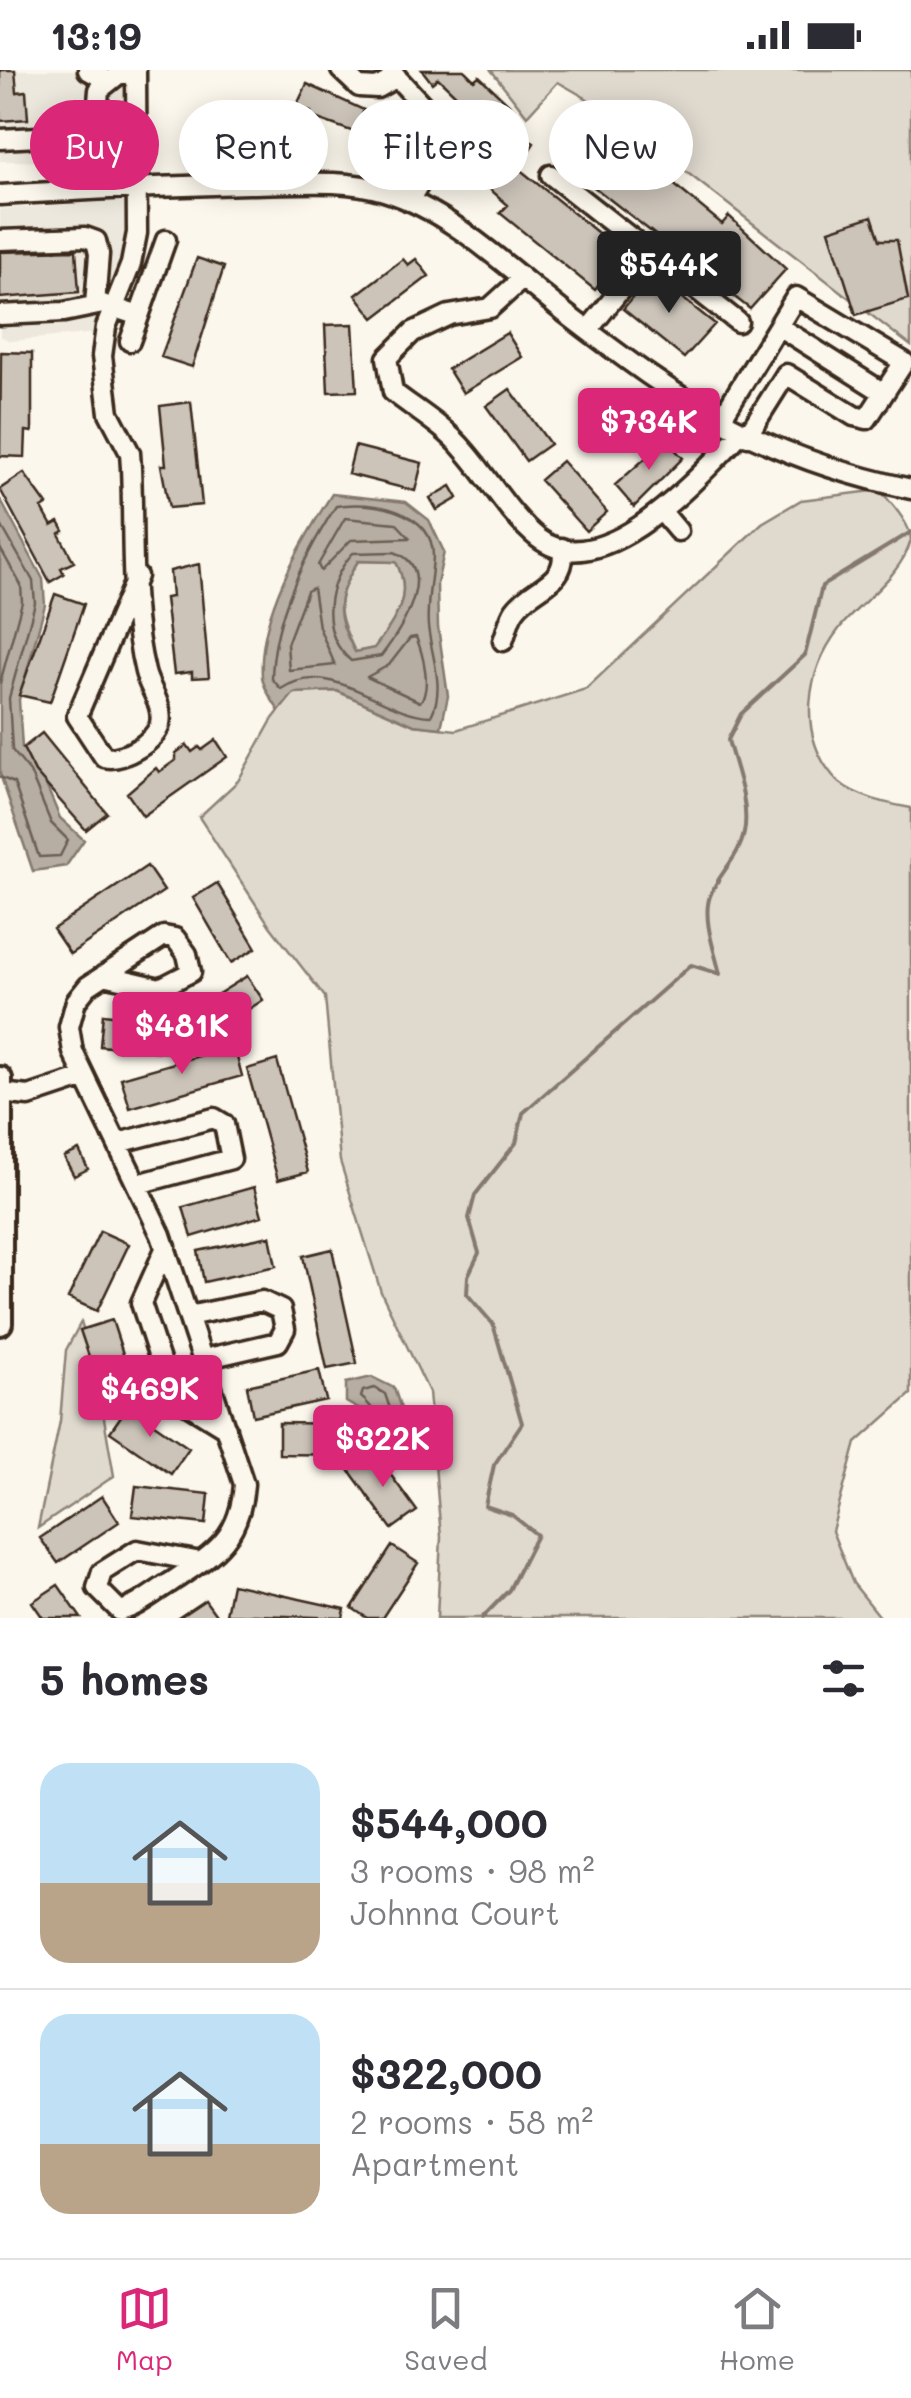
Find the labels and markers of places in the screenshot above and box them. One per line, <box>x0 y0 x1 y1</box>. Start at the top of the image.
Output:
pin: $544K <box>599 231 739 316</box>
pin: $734K <box>579 388 719 473</box>
pin: $481K <box>112 992 252 1077</box>
pin: $469K <box>80 1355 220 1440</box>
pin: $322K <box>313 1405 453 1490</box>

